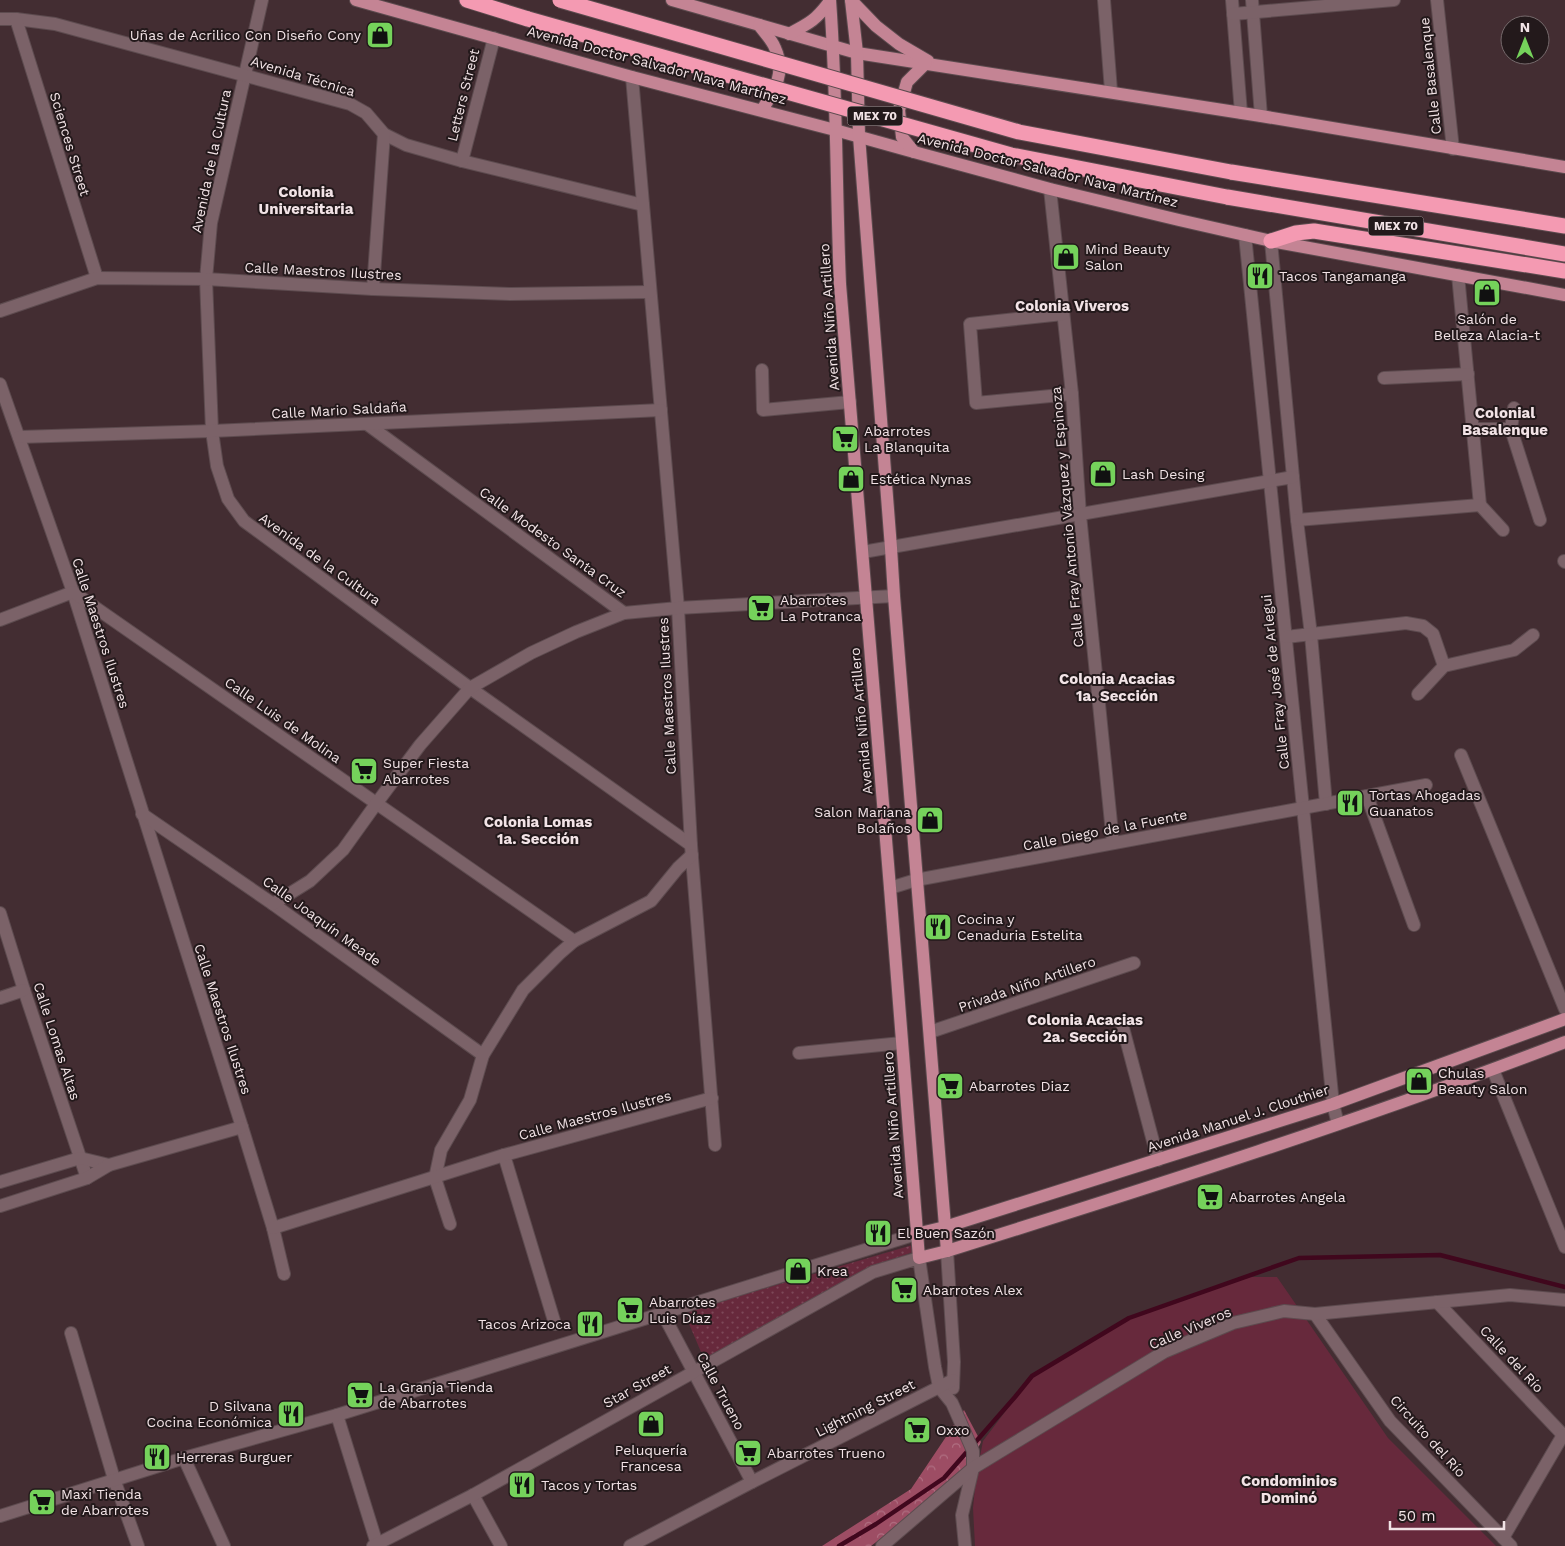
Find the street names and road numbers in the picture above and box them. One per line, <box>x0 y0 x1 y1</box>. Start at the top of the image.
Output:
street label: Calle Basalenque <box>1416 17 1444 135</box>
street label: Avenida Doctor Salvador Nava Martínez <box>526 23 788 107</box>
street label: Letters Street <box>444 47 482 143</box>
street label: Avenida Técnica <box>249 53 357 100</box>
street label: Avenida de la Cultura <box>188 88 234 234</box>
street label: Sciences Street <box>47 90 93 198</box>
road number: MEX 70 <box>848 106 902 125</box>
street label: Avenida Doctor Salvador Nava Martínez <box>916 130 1180 210</box>
road number: MEX 70 <box>1368 217 1424 236</box>
street label: Avenida Niño Artillero <box>816 243 842 391</box>
street label: Calle Maestros Ilustres <box>244 259 402 283</box>
street label: Calle Fray Antonio Vázquez y Espinoza <box>1048 386 1086 648</box>
street label: Calle Mario Saldaña <box>271 398 407 422</box>
street label: Calle Modesto Santa Cruz <box>477 483 629 601</box>
street label: Avenida de la Cultura <box>256 510 384 608</box>
street label: Calle Maestros Ilustres <box>69 556 133 710</box>
street label: Calle Fray José de Arlegui <box>1258 594 1292 770</box>
street label: Calle Maestros Ilustres <box>655 617 679 775</box>
street label: Avenida Niño Artillero <box>847 647 875 795</box>
street label: Calle Luis de Molina <box>222 674 344 766</box>
street label: Calle Diego de la Fuente <box>1022 806 1188 854</box>
street label: Calle Joaquín Meade <box>260 873 384 969</box>
street label: Calle Maestros Ilustres <box>191 942 255 1096</box>
street label: Privada Niño Artillero <box>956 953 1098 1015</box>
street label: Calle Lomas Altas <box>30 980 84 1102</box>
street label: Avenida Niño Artillero <box>880 1051 906 1199</box>
street label: Avenida Manuel J. Clouthier <box>1145 1081 1331 1155</box>
street label: Calle Maestros Ilustres <box>517 1087 673 1143</box>
street label: Calle Viveros <box>1146 1303 1234 1353</box>
street label: Calle del Río <box>1477 1322 1547 1396</box>
street label: Calle Trueno <box>694 1349 748 1433</box>
street label: Star Street <box>600 1361 674 1411</box>
street label: Lightning Street <box>813 1376 917 1440</box>
street label: Circuito del Río <box>1387 1392 1469 1480</box>

